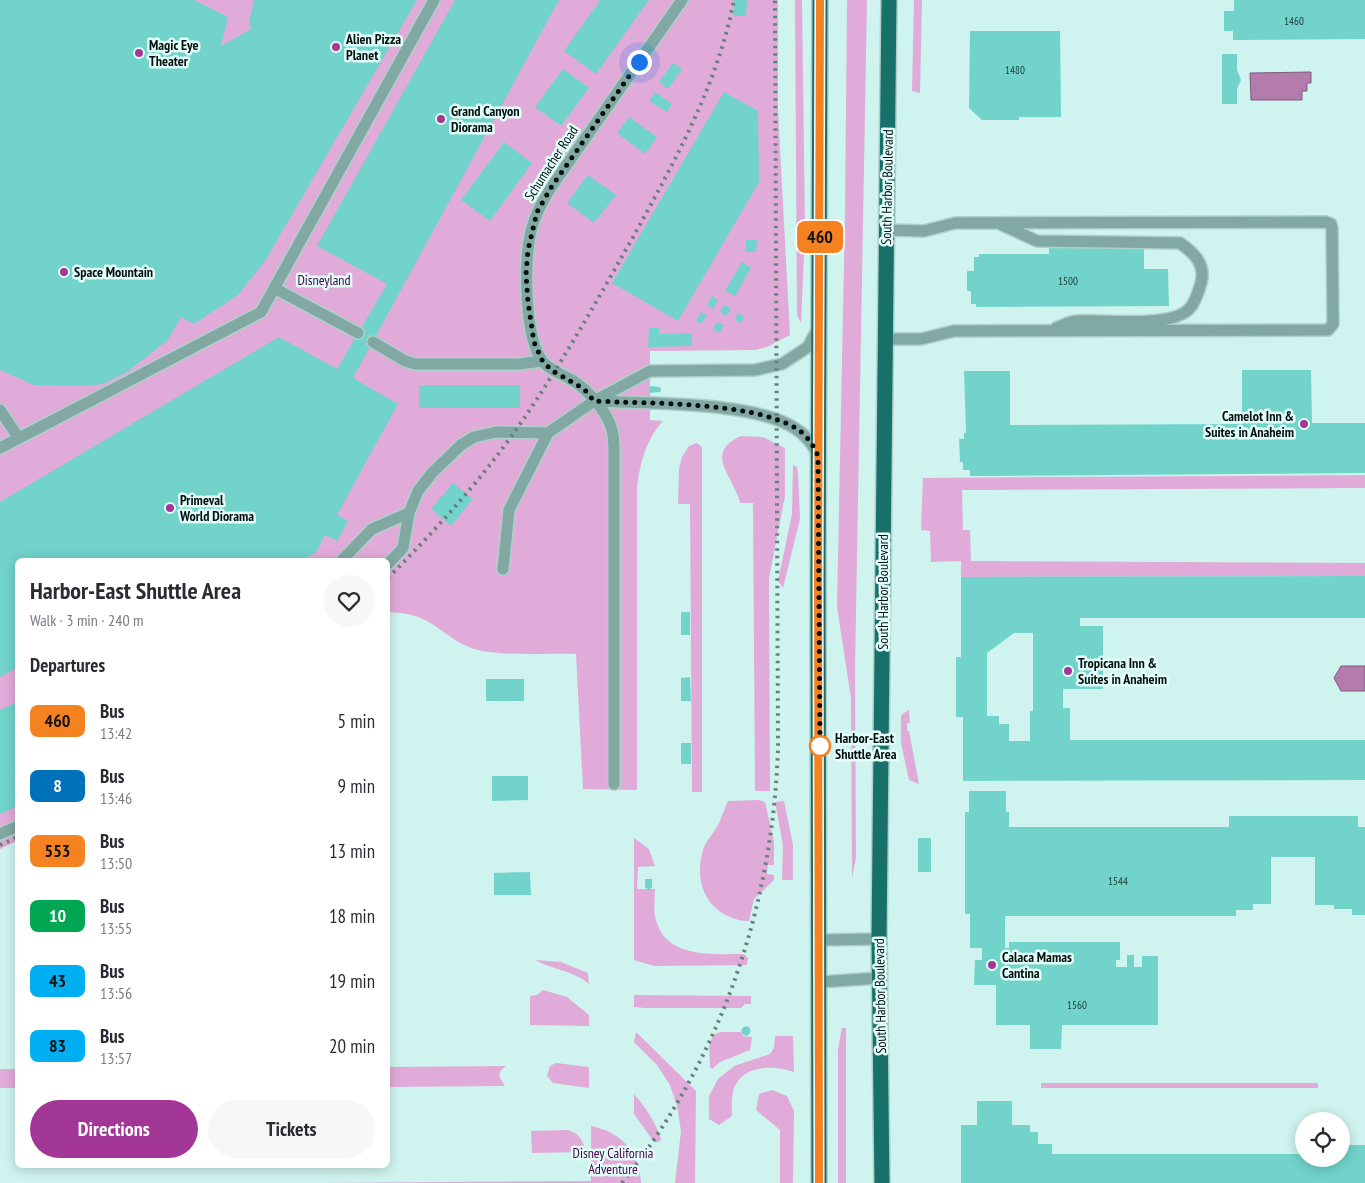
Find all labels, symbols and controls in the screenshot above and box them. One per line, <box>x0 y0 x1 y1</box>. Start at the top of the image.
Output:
house number: 1460 <box>1284 14 1304 28</box>
place label: Alien Pizza Planet <box>345 30 401 64</box>
place label: Magic Eye Theater <box>149 36 198 70</box>
marker: Alien Pizza Planet <box>330 41 342 53</box>
marker: Magic Eye Theater <box>133 47 145 59</box>
your location <box>627 50 652 75</box>
house number: 1480 <box>1005 63 1025 77</box>
place label: Grand Canyon Diorama <box>451 102 520 136</box>
marker: Grand Canyon Diorama <box>435 113 447 125</box>
street label: Schumacher Road <box>520 122 582 204</box>
street label: South Harbor Boulevard <box>877 129 897 245</box>
line badge: 460 <box>791 221 849 253</box>
text: 460 <box>807 225 833 248</box>
place label: Space Mountain <box>74 263 153 281</box>
marker: Space Mountain <box>58 266 70 278</box>
park label: Disneyland <box>297 271 351 289</box>
house number: 1500 <box>1058 274 1078 288</box>
place label: Camelot Inn & Suites in Anaheim <box>1205 407 1294 441</box>
marker: Camelot Inn & Suites in Anaheim <box>1298 418 1310 430</box>
place label: Primeval World Diorama <box>179 491 254 525</box>
marker: Primeval World Diorama <box>164 502 176 514</box>
street label: South Harbor Boulevard <box>874 534 892 650</box>
text: Harbor-East Shuttle Area <box>30 575 241 606</box>
button: heart <box>323 575 375 627</box>
text: Walk · 3 min · 240 m <box>30 610 143 630</box>
text: Departures <box>30 653 105 677</box>
place label: Tropicana Inn & Suites in Anaheim <box>1078 654 1167 688</box>
marker: Tropicana Inn & Suites in Anaheim <box>1062 665 1074 677</box>
text: Bus <box>100 699 124 723</box>
text: 460 <box>45 709 70 732</box>
text: 5 min <box>338 709 375 733</box>
text: 13:42 <box>100 723 132 743</box>
place label: Harbor-East Shuttle Area <box>835 729 897 763</box>
marker: Harbor-East Shuttle Area <box>809 735 831 757</box>
text: Bus <box>100 764 124 788</box>
text: 8 <box>53 774 62 797</box>
text: 9 min <box>338 774 375 798</box>
text: 13:46 <box>100 788 132 808</box>
text: Bus <box>100 829 124 853</box>
text: 553 <box>45 839 70 862</box>
text: 13 min <box>329 839 375 863</box>
text: 13:50 <box>100 853 132 873</box>
house number: 1544 <box>1108 874 1128 888</box>
text: Bus <box>100 894 124 918</box>
text: 10 <box>49 904 66 927</box>
text: 18 min <box>329 904 375 928</box>
text: 13:55 <box>100 918 132 938</box>
street label: South Harbor Boulevard <box>870 938 890 1054</box>
place label: Calaca Mamas Cantina <box>1002 948 1072 982</box>
text: Bus <box>100 959 124 983</box>
marker: Calaca Mamas Cantina <box>986 959 998 971</box>
text: 43 <box>49 969 66 992</box>
text: 19 min <box>329 969 375 993</box>
text: 13:56 <box>100 983 132 1003</box>
house number: 1560 <box>1067 998 1087 1012</box>
text: Bus <box>100 1024 124 1048</box>
text: 83 <box>49 1034 66 1057</box>
text: 20 min <box>329 1034 375 1058</box>
text: 13:57 <box>100 1048 132 1068</box>
button: Directions <box>30 1100 198 1158</box>
button: Tickets <box>208 1100 375 1158</box>
map controls <box>1295 1112 1350 1167</box>
button: locate <box>1295 1112 1350 1167</box>
park label: Disney California Adventure <box>573 1144 653 1178</box>

